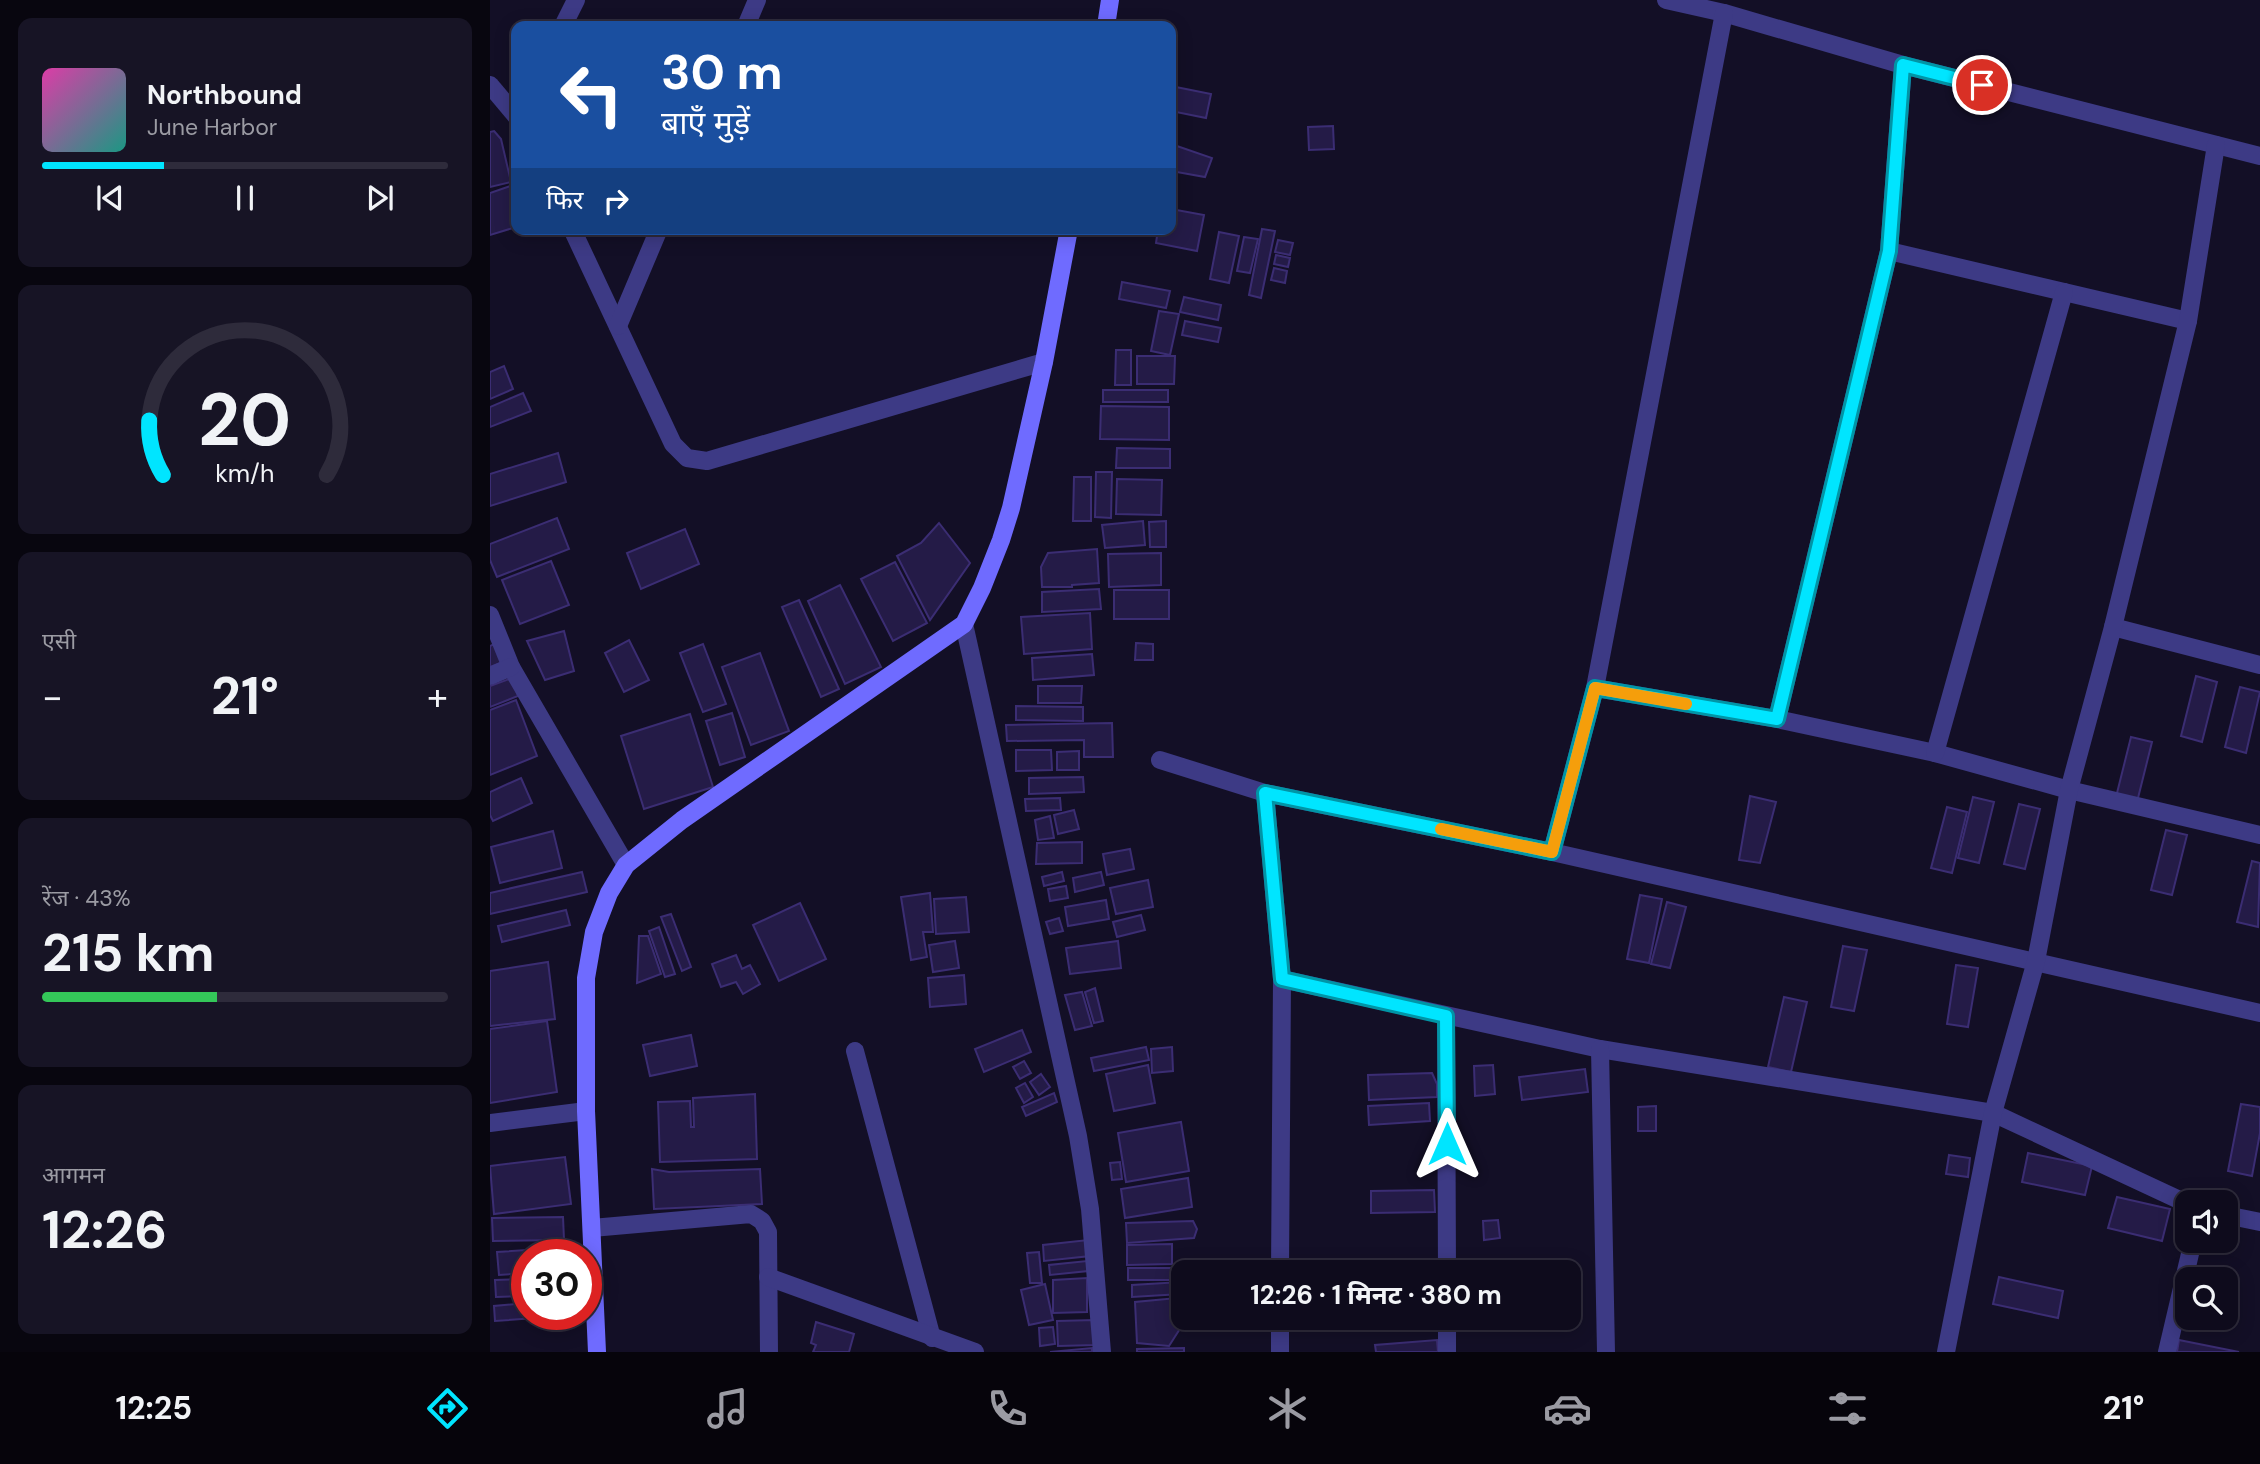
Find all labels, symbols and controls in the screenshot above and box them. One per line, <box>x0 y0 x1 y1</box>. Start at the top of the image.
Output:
text: 30 m <box>661 40 783 104</box>
icon: left <box>546 49 637 140</box>
pin <box>1952 55 2012 115</box>
icon: arrive <box>1963 66 2001 104</box>
text: Northbound <box>147 78 302 112</box>
text: बाएँ मुड़ें <box>661 102 750 144</box>
text: June Harbor <box>147 112 277 142</box>
icon: previous <box>91 179 129 217</box>
icon: pause <box>226 179 264 217</box>
icon: next <box>361 179 399 217</box>
icon: right <box>597 182 635 220</box>
text: फिर <box>546 183 583 217</box>
text: 20 <box>199 374 291 469</box>
text: km/h <box>215 457 275 490</box>
text: एसी <box>42 626 76 656</box>
text: 21° <box>211 662 279 730</box>
text: − <box>42 672 63 722</box>
text: + <box>427 672 448 722</box>
text: रेंज · 43% <box>42 883 131 913</box>
text: 215 km <box>42 919 214 987</box>
position arrow <box>1410 1107 1484 1181</box>
text: आगमन <box>42 1160 105 1190</box>
map controls <box>2175 1190 2238 1330</box>
button: sound <box>2175 1190 2238 1253</box>
text: 12:26 <box>42 1196 167 1264</box>
speed limit sign: 30 <box>511 1239 602 1330</box>
button: search <box>2175 1267 2238 1330</box>
text: 12:26 · 1 मिनट · 380 m <box>1250 1278 1502 1312</box>
icon: directions <box>423 1384 472 1433</box>
icon: music <box>703 1384 752 1433</box>
icon: phone <box>983 1384 1032 1433</box>
icon: climate <box>1263 1384 1312 1433</box>
icon: car <box>1543 1384 1592 1433</box>
icon: filters <box>1823 1384 1872 1433</box>
text: 12:25 <box>115 1387 192 1429</box>
text: 21° <box>2103 1387 2144 1429</box>

